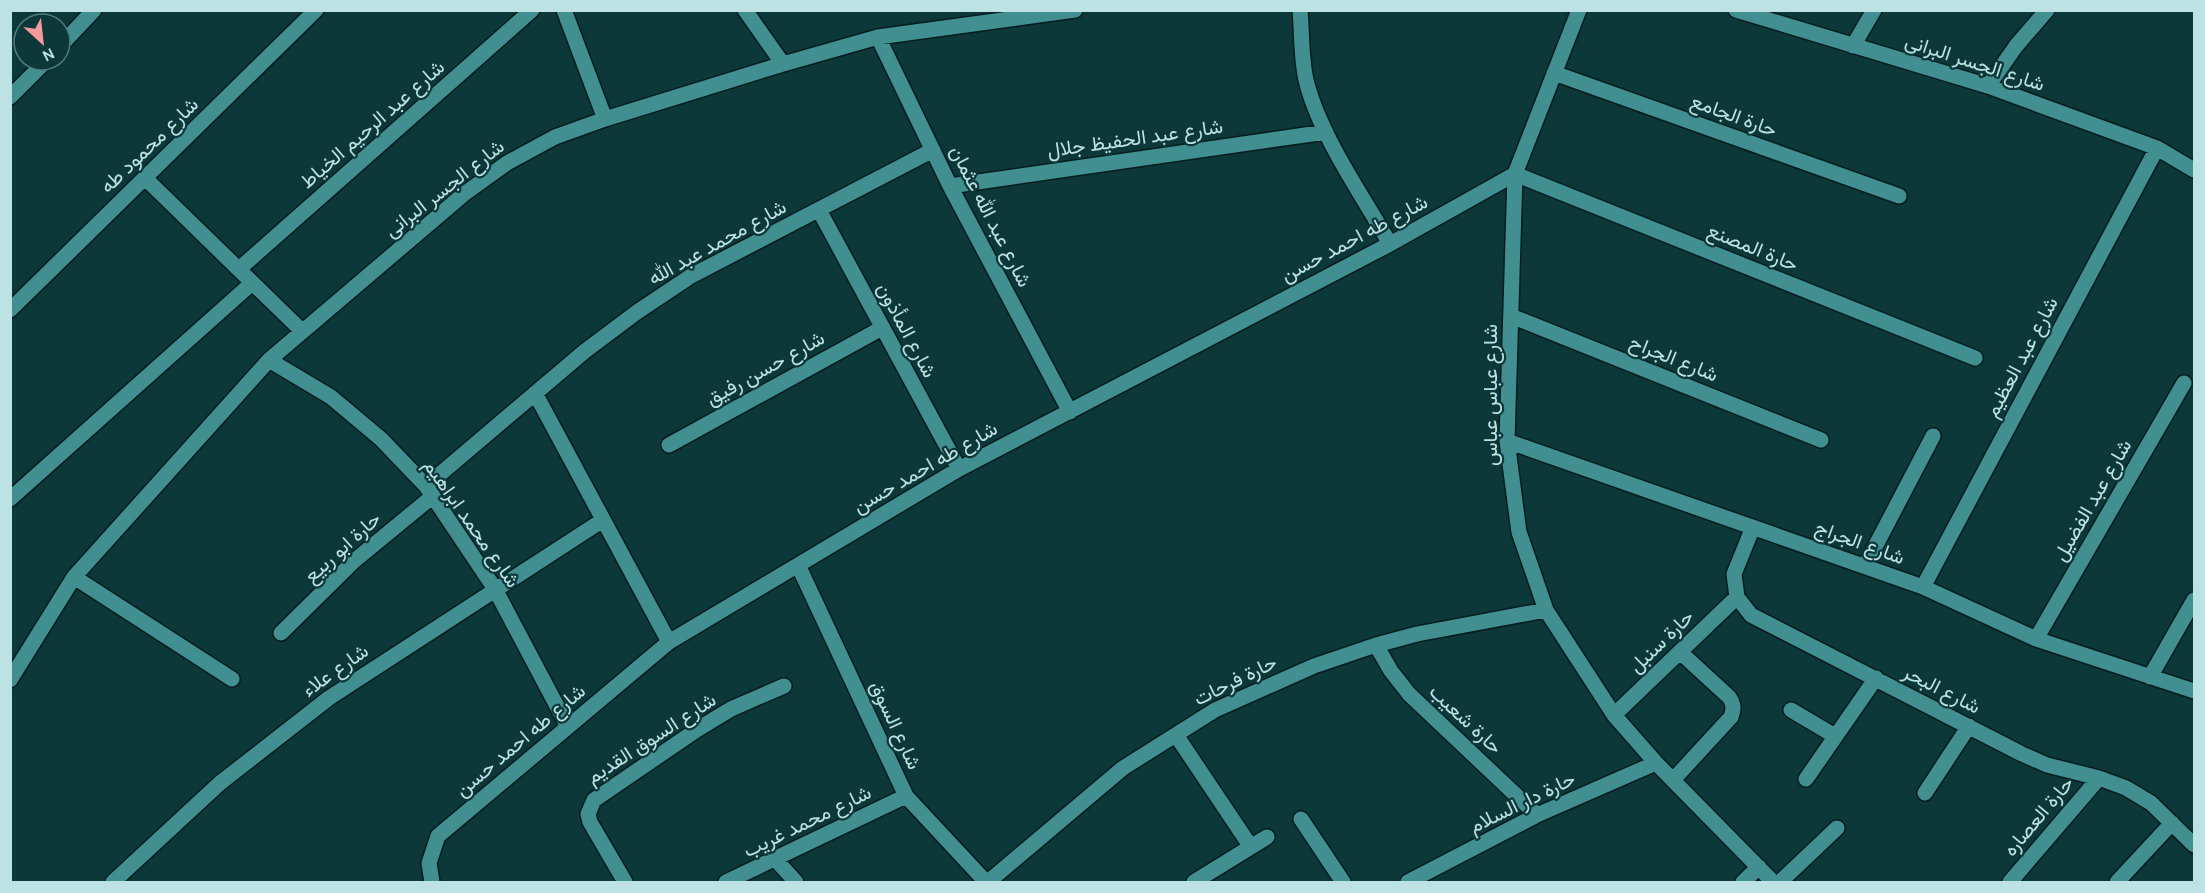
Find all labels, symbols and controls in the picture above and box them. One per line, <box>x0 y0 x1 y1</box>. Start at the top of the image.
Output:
north arrow <box>12 12 72 72</box>
street label: شارع الجسر البرانى <box>1902 29 2048 98</box>
text: N <box>39 44 58 66</box>
street label: شارع عبد الرحيم الخياط <box>295 55 451 195</box>
street label: حارة الجامع <box>1687 89 1780 144</box>
street label: شارع محمود طه <box>96 93 205 199</box>
street label: شارع عبد الحفيظ جلال <box>1046 115 1225 164</box>
street label: شارع الجسر البرانى <box>380 135 510 244</box>
street label: شارع عبد الله عثمان <box>943 141 1037 292</box>
street label: شارع طه احمد حسن <box>1277 190 1432 289</box>
street label: شارع محمد عبد الله <box>644 194 791 292</box>
street label: حارة المصنع <box>1703 219 1802 278</box>
street label: شارع المأذون <box>870 279 941 383</box>
street label: شارع عبد العظيم <box>1980 293 2065 422</box>
street label: شارع عباس عباس <box>1479 324 1504 466</box>
street label: شارع حسن رفيق <box>702 326 829 412</box>
street label: شارع الجراح <box>1625 330 1721 388</box>
street label: شارع طه احمد حسن <box>849 417 1002 520</box>
street label: شارع عبد الفضيل <box>2048 435 2138 566</box>
street label: شارع محمد ابراهيم <box>417 455 524 593</box>
street label: حارة ابو ربيع <box>299 507 387 589</box>
street label: شارع الجراج <box>1811 516 1908 571</box>
street label: حارة سنبل <box>1624 605 1699 678</box>
street label: شارع علاء <box>298 639 374 703</box>
street label: حارة فرحات <box>1190 651 1281 711</box>
street label: شارع البحر <box>1897 660 1984 720</box>
street label: شارع السوق <box>863 677 926 774</box>
street label: شارع طه احمد حسن <box>451 679 591 803</box>
street label: حارة شعيب <box>1424 680 1507 760</box>
street label: شارع السوق القديم <box>582 688 721 790</box>
street label: حارة دار السلام <box>1465 767 1579 839</box>
street label: حارة العصاره <box>1998 772 2079 861</box>
street label: شارع محمد غريب <box>740 781 876 864</box>

